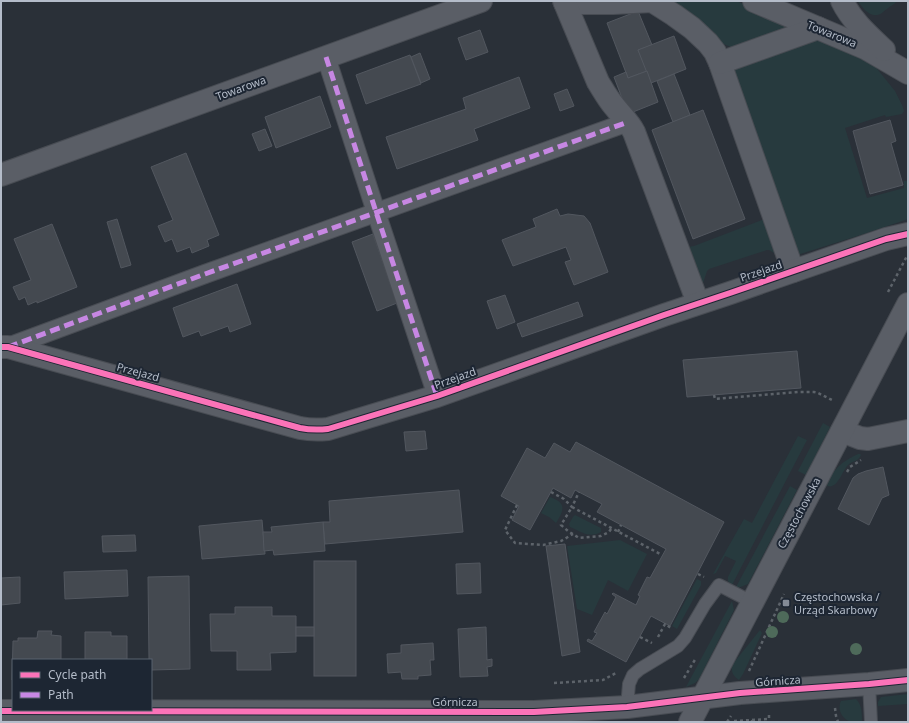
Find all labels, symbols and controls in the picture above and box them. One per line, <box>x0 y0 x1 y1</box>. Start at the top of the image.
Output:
street label: Towarowa <box>805 17 859 50</box>
street label: Towarowa <box>214 72 268 104</box>
street label: Przejazd <box>738 256 784 285</box>
street label: Przejazd <box>115 359 161 384</box>
street label: Przejazd <box>432 363 478 392</box>
street label: Częstochowska <box>773 474 824 551</box>
place label: Częstochowska / Urząd Skarbowy <box>794 589 880 617</box>
marker: Częstochowska / Urząd Skarbowy <box>781 598 791 608</box>
legend <box>12 659 152 711</box>
text: Cycle path <box>48 666 106 683</box>
street label: Górnicza <box>755 671 801 690</box>
text: Path <box>48 686 74 703</box>
street label: Górnicza <box>432 694 478 709</box>

